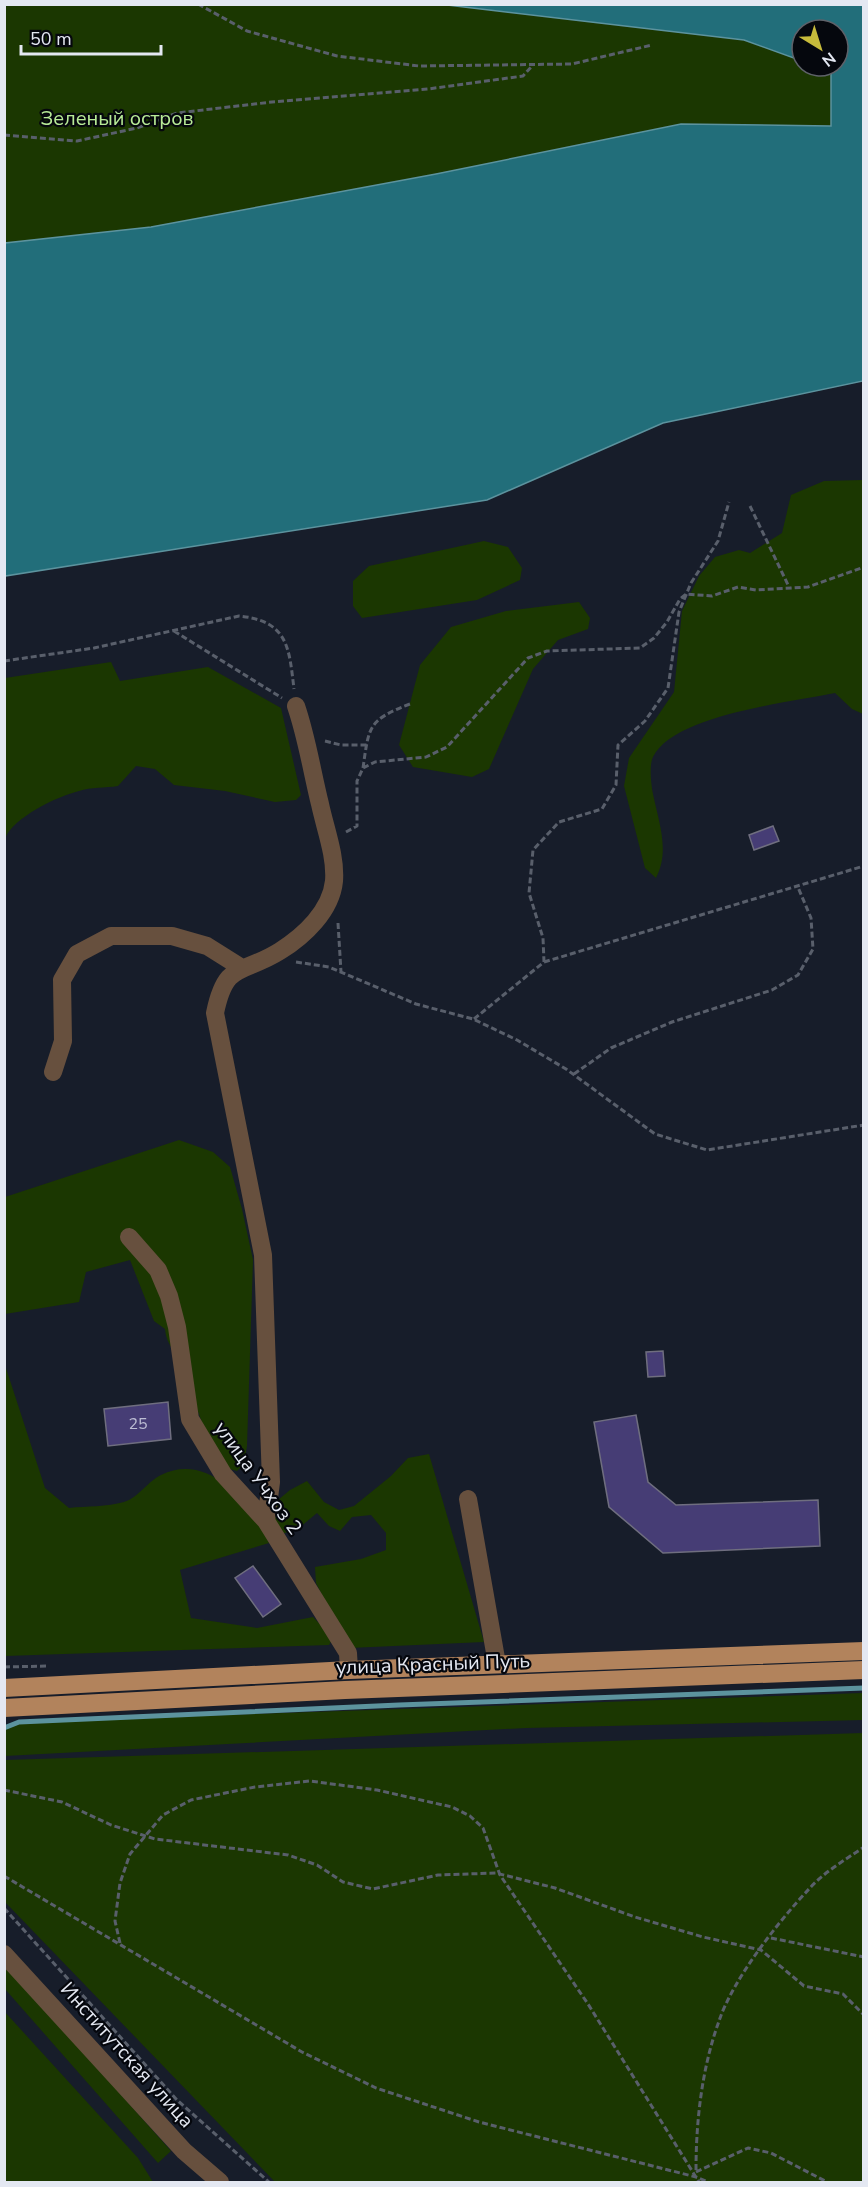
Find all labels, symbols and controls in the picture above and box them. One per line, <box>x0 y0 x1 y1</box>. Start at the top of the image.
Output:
scale bar <box>21 18 160 56</box>
north arrow <box>790 18 850 78</box>
text: 50 m <box>30 27 72 51</box>
text: N <box>817 47 840 71</box>
park label: Зеленый остров <box>41 105 194 132</box>
house number: 25 <box>128 1413 148 1435</box>
street label: улица Учхоз 2 <box>208 1416 308 1540</box>
street label: улица Красный Путь <box>335 1647 531 1681</box>
street label: Институтская улица <box>54 1976 200 2134</box>

